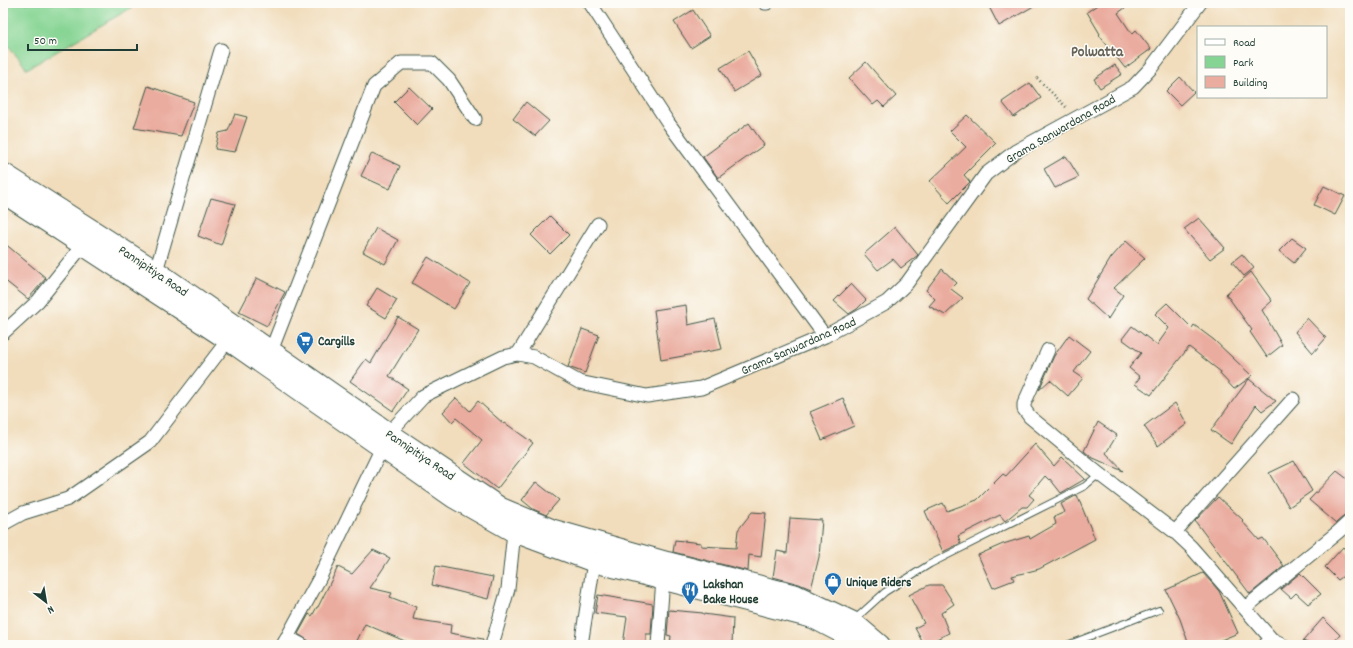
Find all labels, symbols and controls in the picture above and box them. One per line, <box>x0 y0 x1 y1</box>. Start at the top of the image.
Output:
scale bar <box>28 26 137 52</box>
legend <box>1197 26 1327 98</box>
text: 50 m <box>34 33 57 50</box>
text: Road <box>1233 35 1255 52</box>
district label: Polwatta <box>1071 42 1124 64</box>
text: Park <box>1233 55 1254 72</box>
text: Building <box>1233 75 1268 92</box>
street label: Grama Sanwardana Road <box>1003 91 1120 169</box>
street label: Pannipitiya Road <box>114 242 191 302</box>
street label: Grama Sanwardana Road <box>738 313 860 381</box>
supermarket icon: Cargills <box>295 330 315 355</box>
place label: Cargills <box>318 333 356 352</box>
street label: Pannipitiya Road <box>381 426 458 486</box>
shop icon: Unique Riders <box>823 571 843 596</box>
place label: Unique Riders <box>846 574 912 593</box>
place label: Lakshan Bake House <box>703 576 759 610</box>
restaurant icon: Lakshan Bake House <box>680 580 700 605</box>
north arrow <box>26 582 66 622</box>
text: N <box>43 601 57 617</box>

